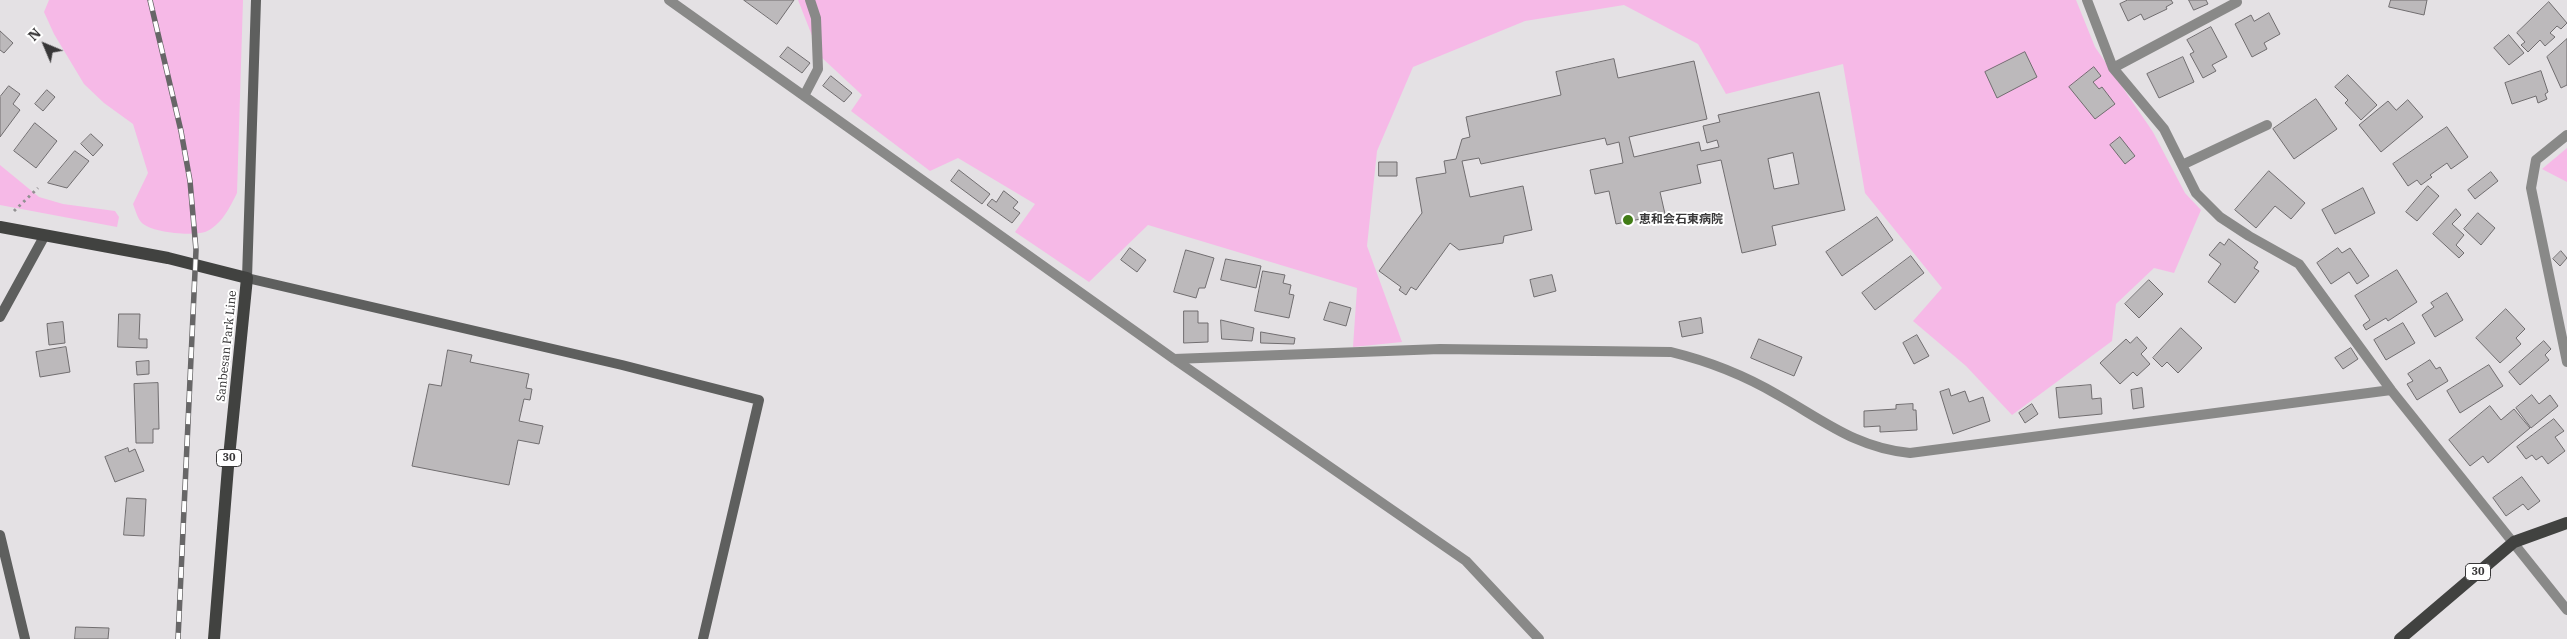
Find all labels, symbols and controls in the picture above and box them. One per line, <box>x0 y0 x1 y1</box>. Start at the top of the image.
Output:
north arrow <box>20 20 70 70</box>
text: N <box>24 24 45 45</box>
marker: 恵和会石東病院 <box>1621 213 1635 227</box>
place label: 恵和会石東病院 <box>1639 213 1723 227</box>
street label: Sanbesan Park Line <box>214 290 240 402</box>
road number: 30 <box>216 449 242 466</box>
road number: 30 <box>2466 564 2490 580</box>

